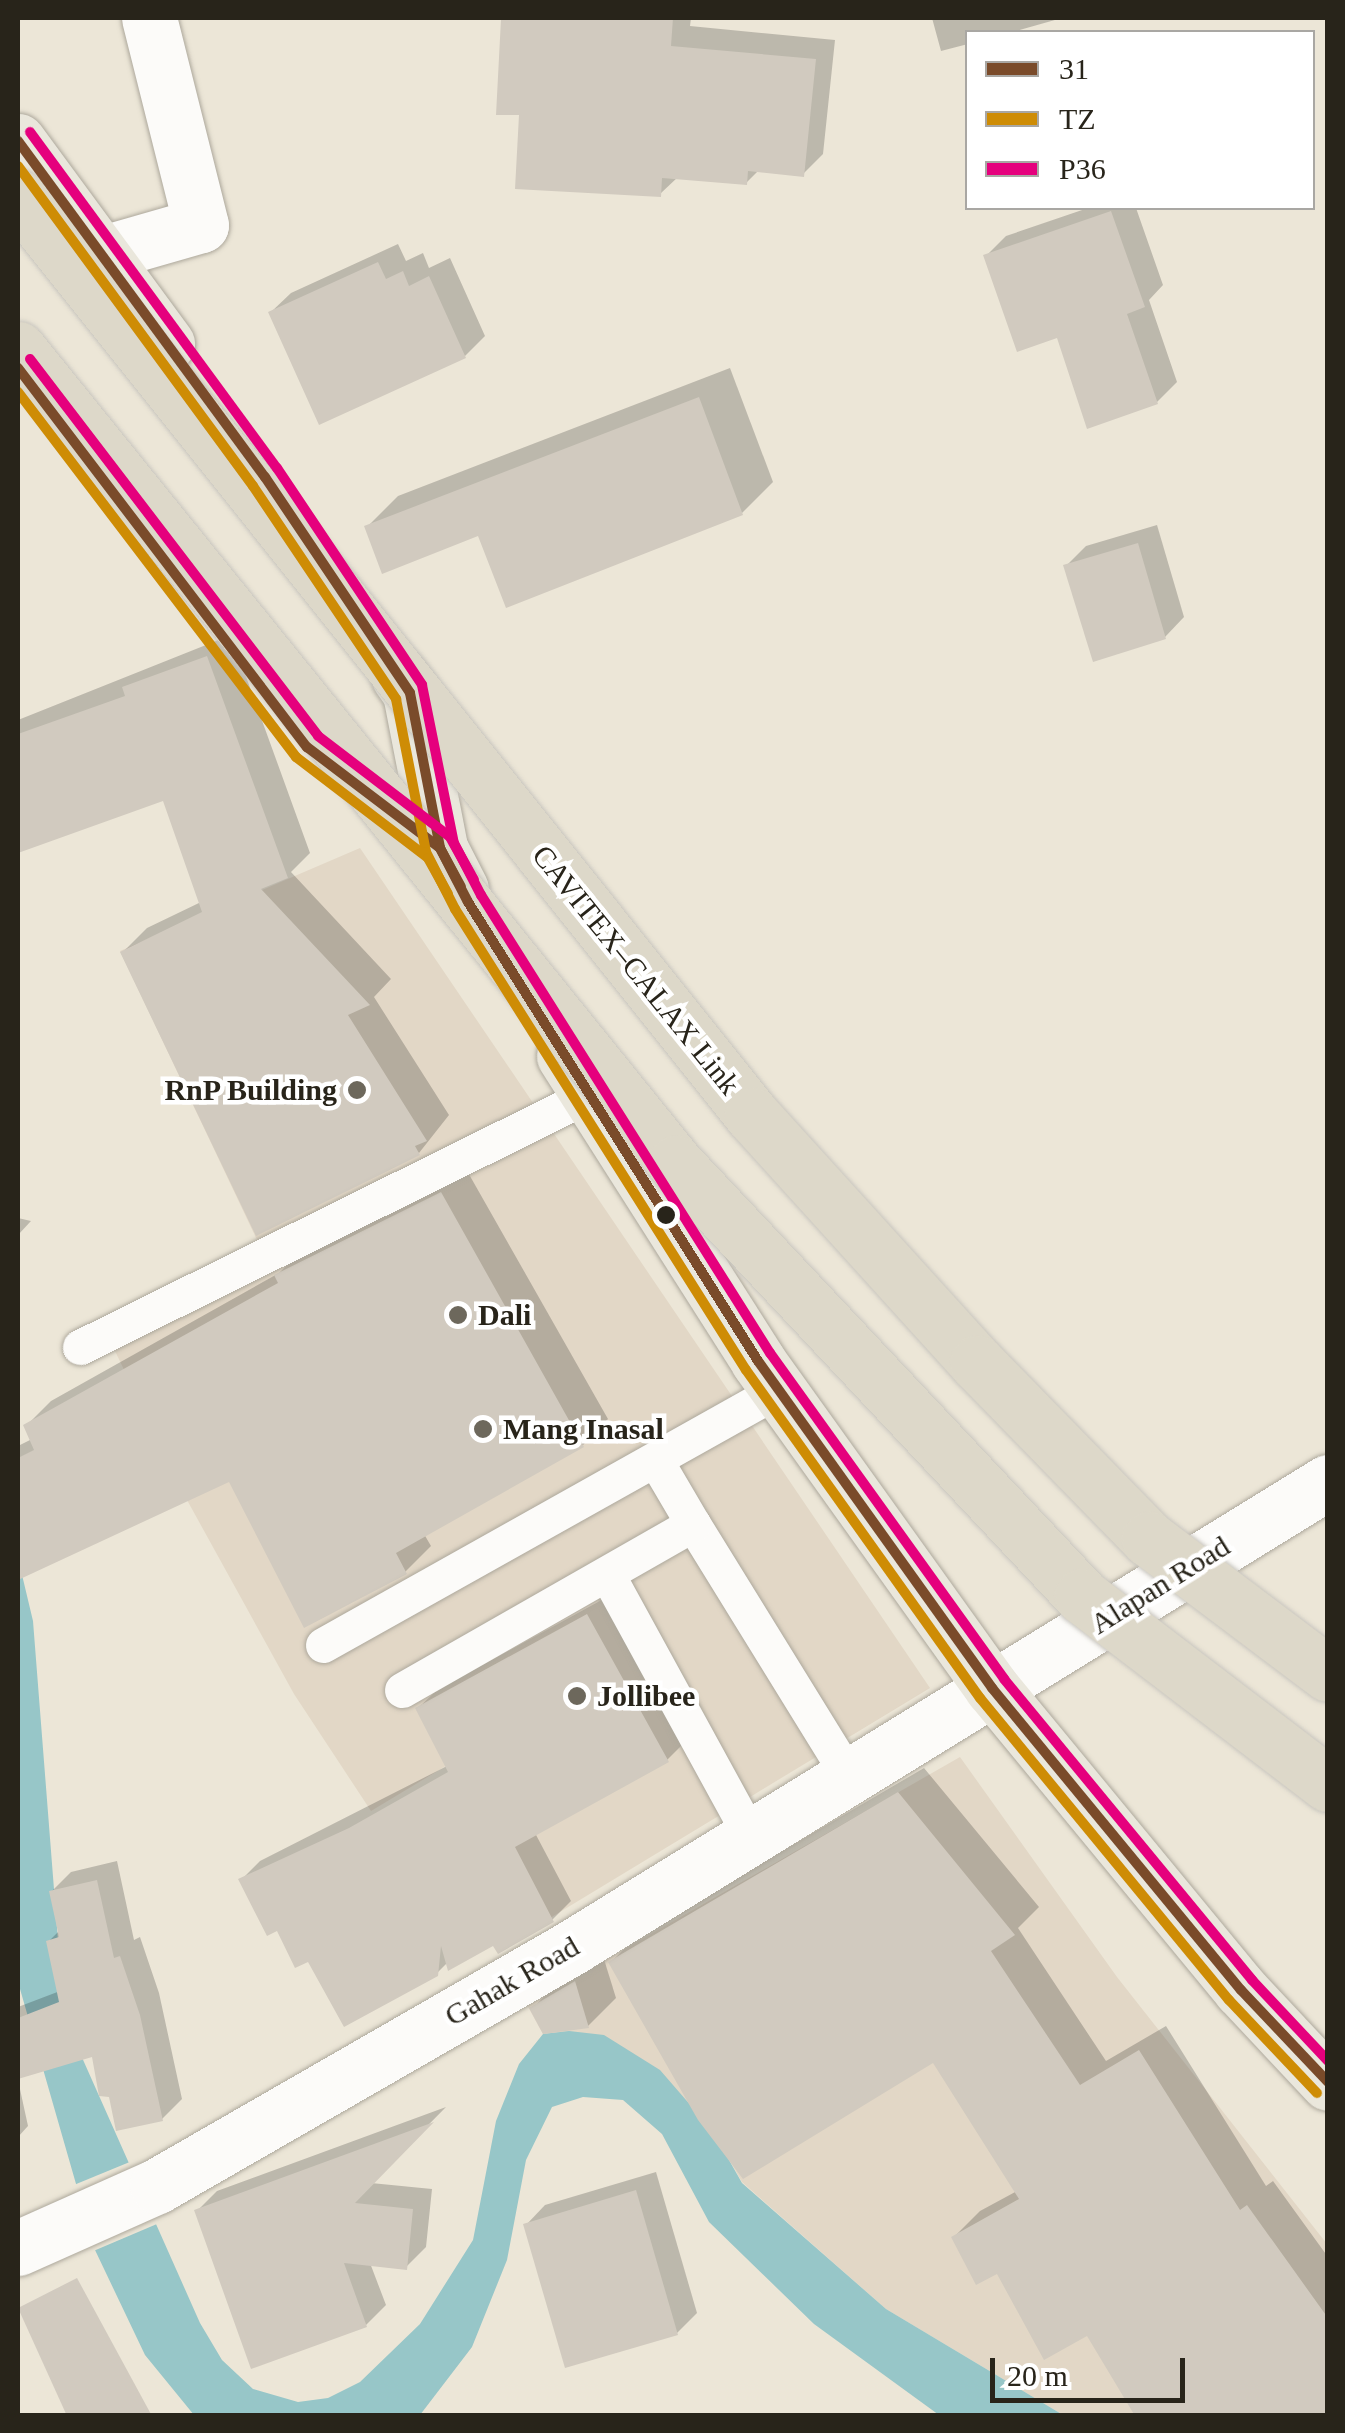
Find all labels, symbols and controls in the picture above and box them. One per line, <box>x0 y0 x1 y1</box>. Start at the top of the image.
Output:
legend <box>965 30 1315 210</box>
text: 31 <box>1059 52 1089 85</box>
text: TZ <box>1059 102 1096 135</box>
text: P36 <box>1059 152 1106 185</box>
street label: CAVITEX–CALAX Link <box>524 838 748 1102</box>
place label: RnP Building <box>163 1072 337 1108</box>
marker: RnP Building <box>346 1079 368 1101</box>
unlabelled marker <box>656 1205 676 1225</box>
place label: Dali <box>478 1297 531 1333</box>
marker: Dali <box>447 1304 469 1326</box>
place label: Mang Inasal <box>503 1411 664 1447</box>
marker: Mang Inasal <box>472 1418 494 1440</box>
street label: Alapan Road <box>1084 1528 1236 1642</box>
place label: Jollibee <box>597 1678 695 1714</box>
marker: Jollibee <box>566 1685 588 1707</box>
street label: Gahak Road <box>438 1928 586 2034</box>
scale bar <box>995 2338 1190 2400</box>
text: 20 m <box>1007 2359 1068 2392</box>

